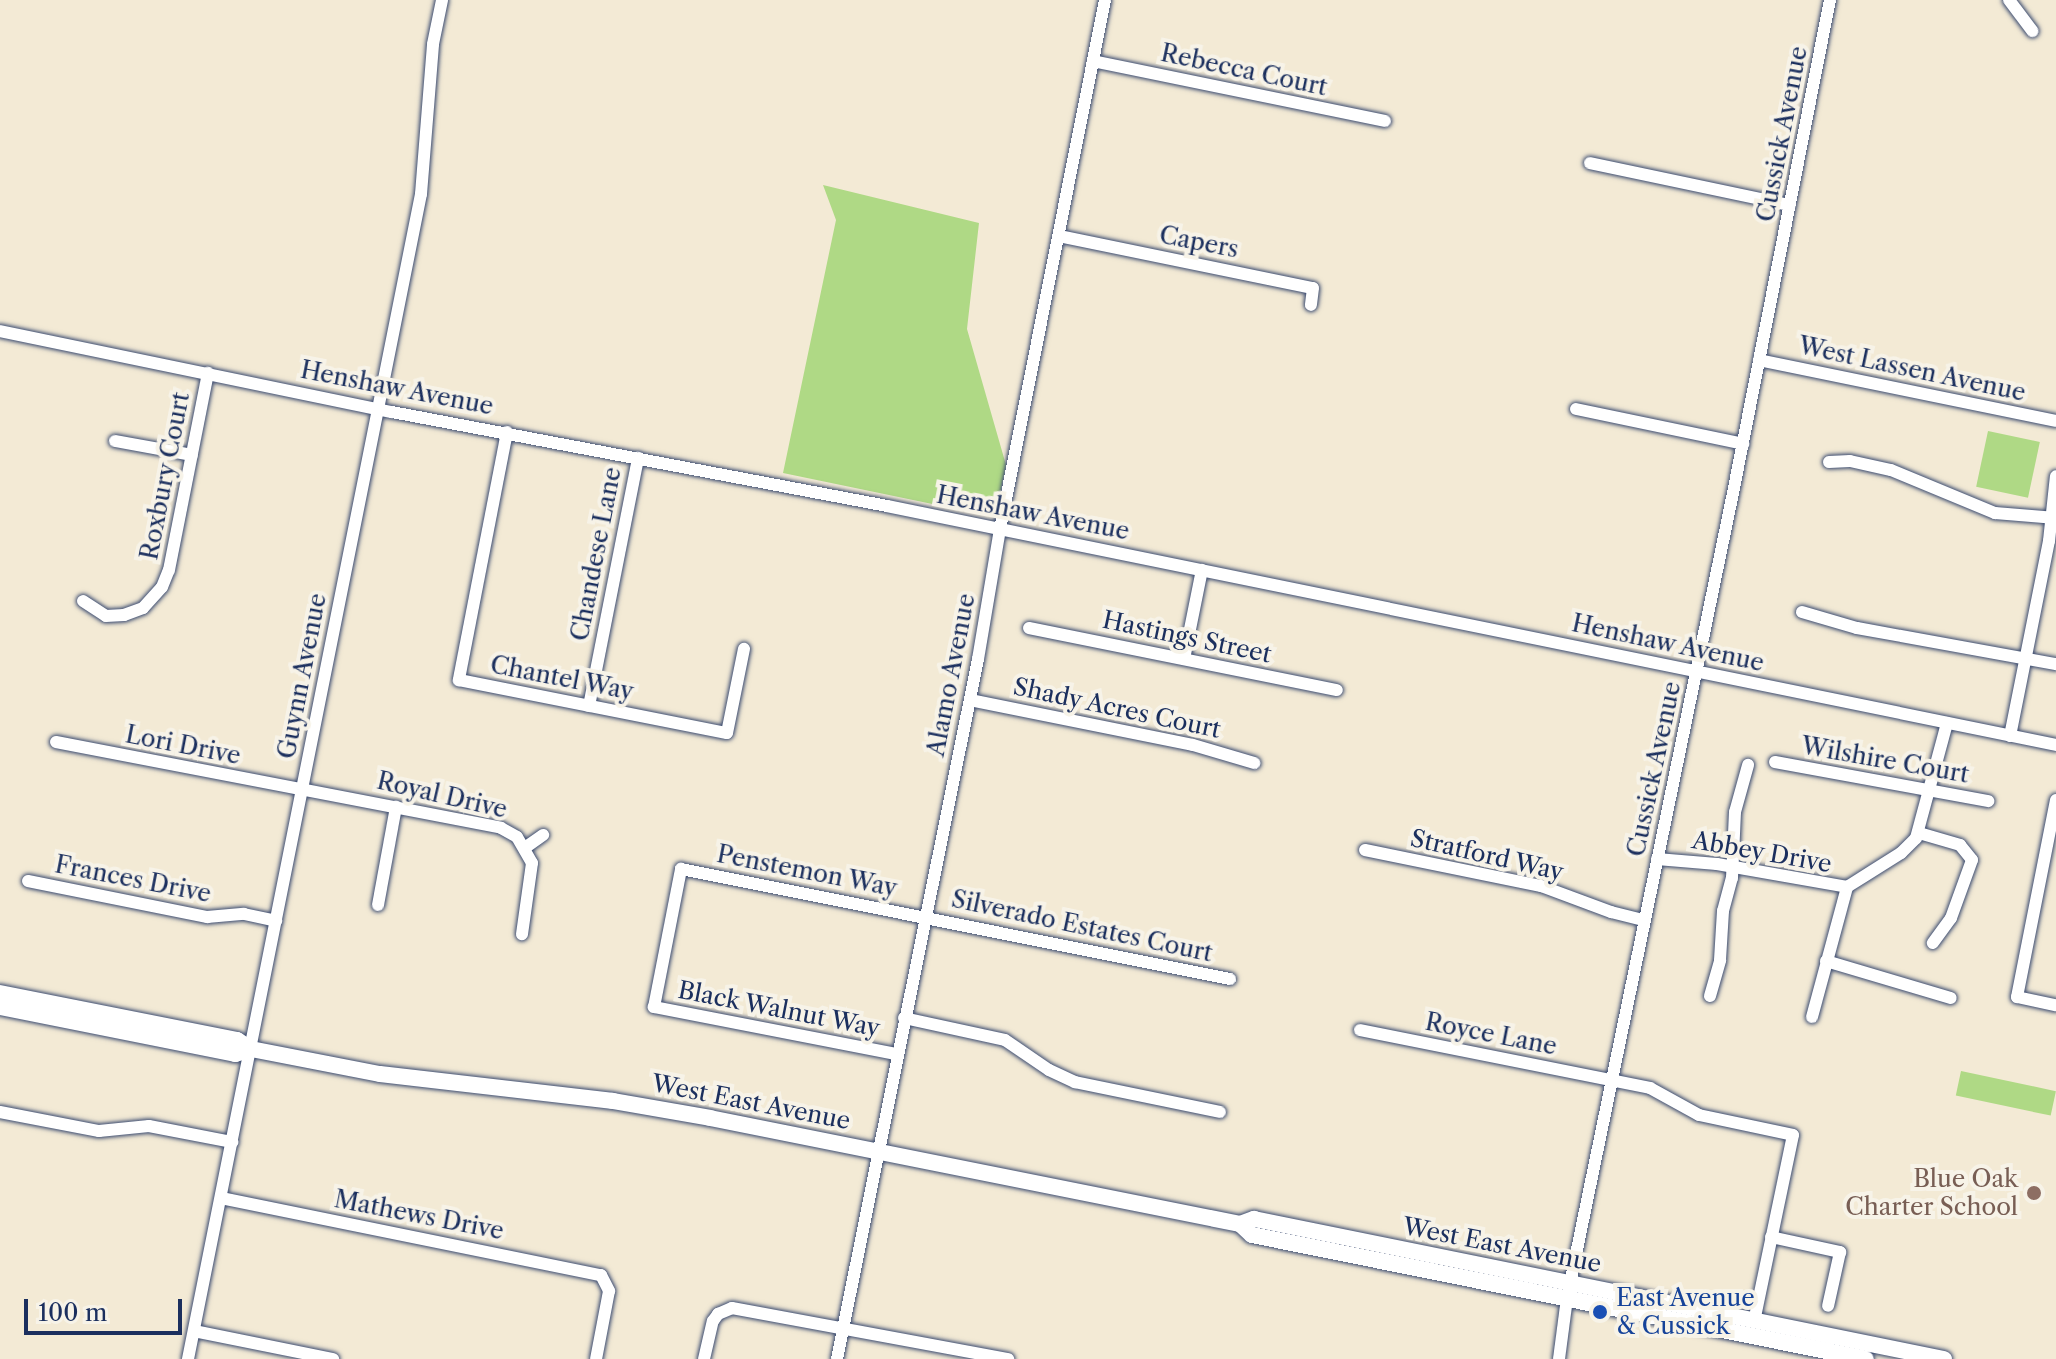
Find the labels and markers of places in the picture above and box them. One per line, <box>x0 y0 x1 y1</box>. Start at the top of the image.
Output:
place label: Blue Oak Charter School <box>1845 1165 2018 1221</box>
marker: Blue Oak Charter School <box>2025 1184 2043 1202</box>
place label: East Avenue & Cussick <box>1616 1284 1756 1340</box>
marker: East Avenue & Cussick <box>1591 1303 1609 1321</box>

